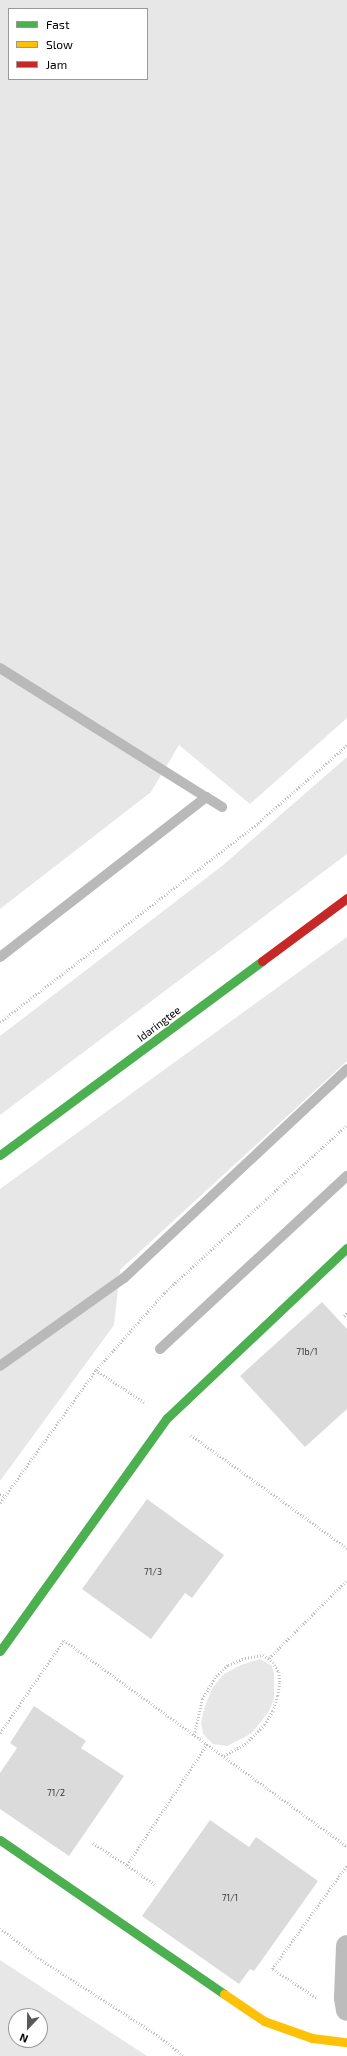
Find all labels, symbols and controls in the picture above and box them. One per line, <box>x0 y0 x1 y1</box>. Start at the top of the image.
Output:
legend <box>8 8 148 80</box>
text: Fast <box>46 17 69 31</box>
text: Slow <box>46 37 73 51</box>
text: Jam <box>46 57 67 71</box>
street label: Idaringtee <box>135 1003 183 1045</box>
house number: 71b/1 <box>296 1347 318 1357</box>
house number: 71/3 <box>144 1567 162 1577</box>
house number: 71/2 <box>47 1788 65 1798</box>
house number: 71/1 <box>222 1893 238 1903</box>
north arrow <box>8 2008 48 2048</box>
text: N <box>18 2031 30 2046</box>

